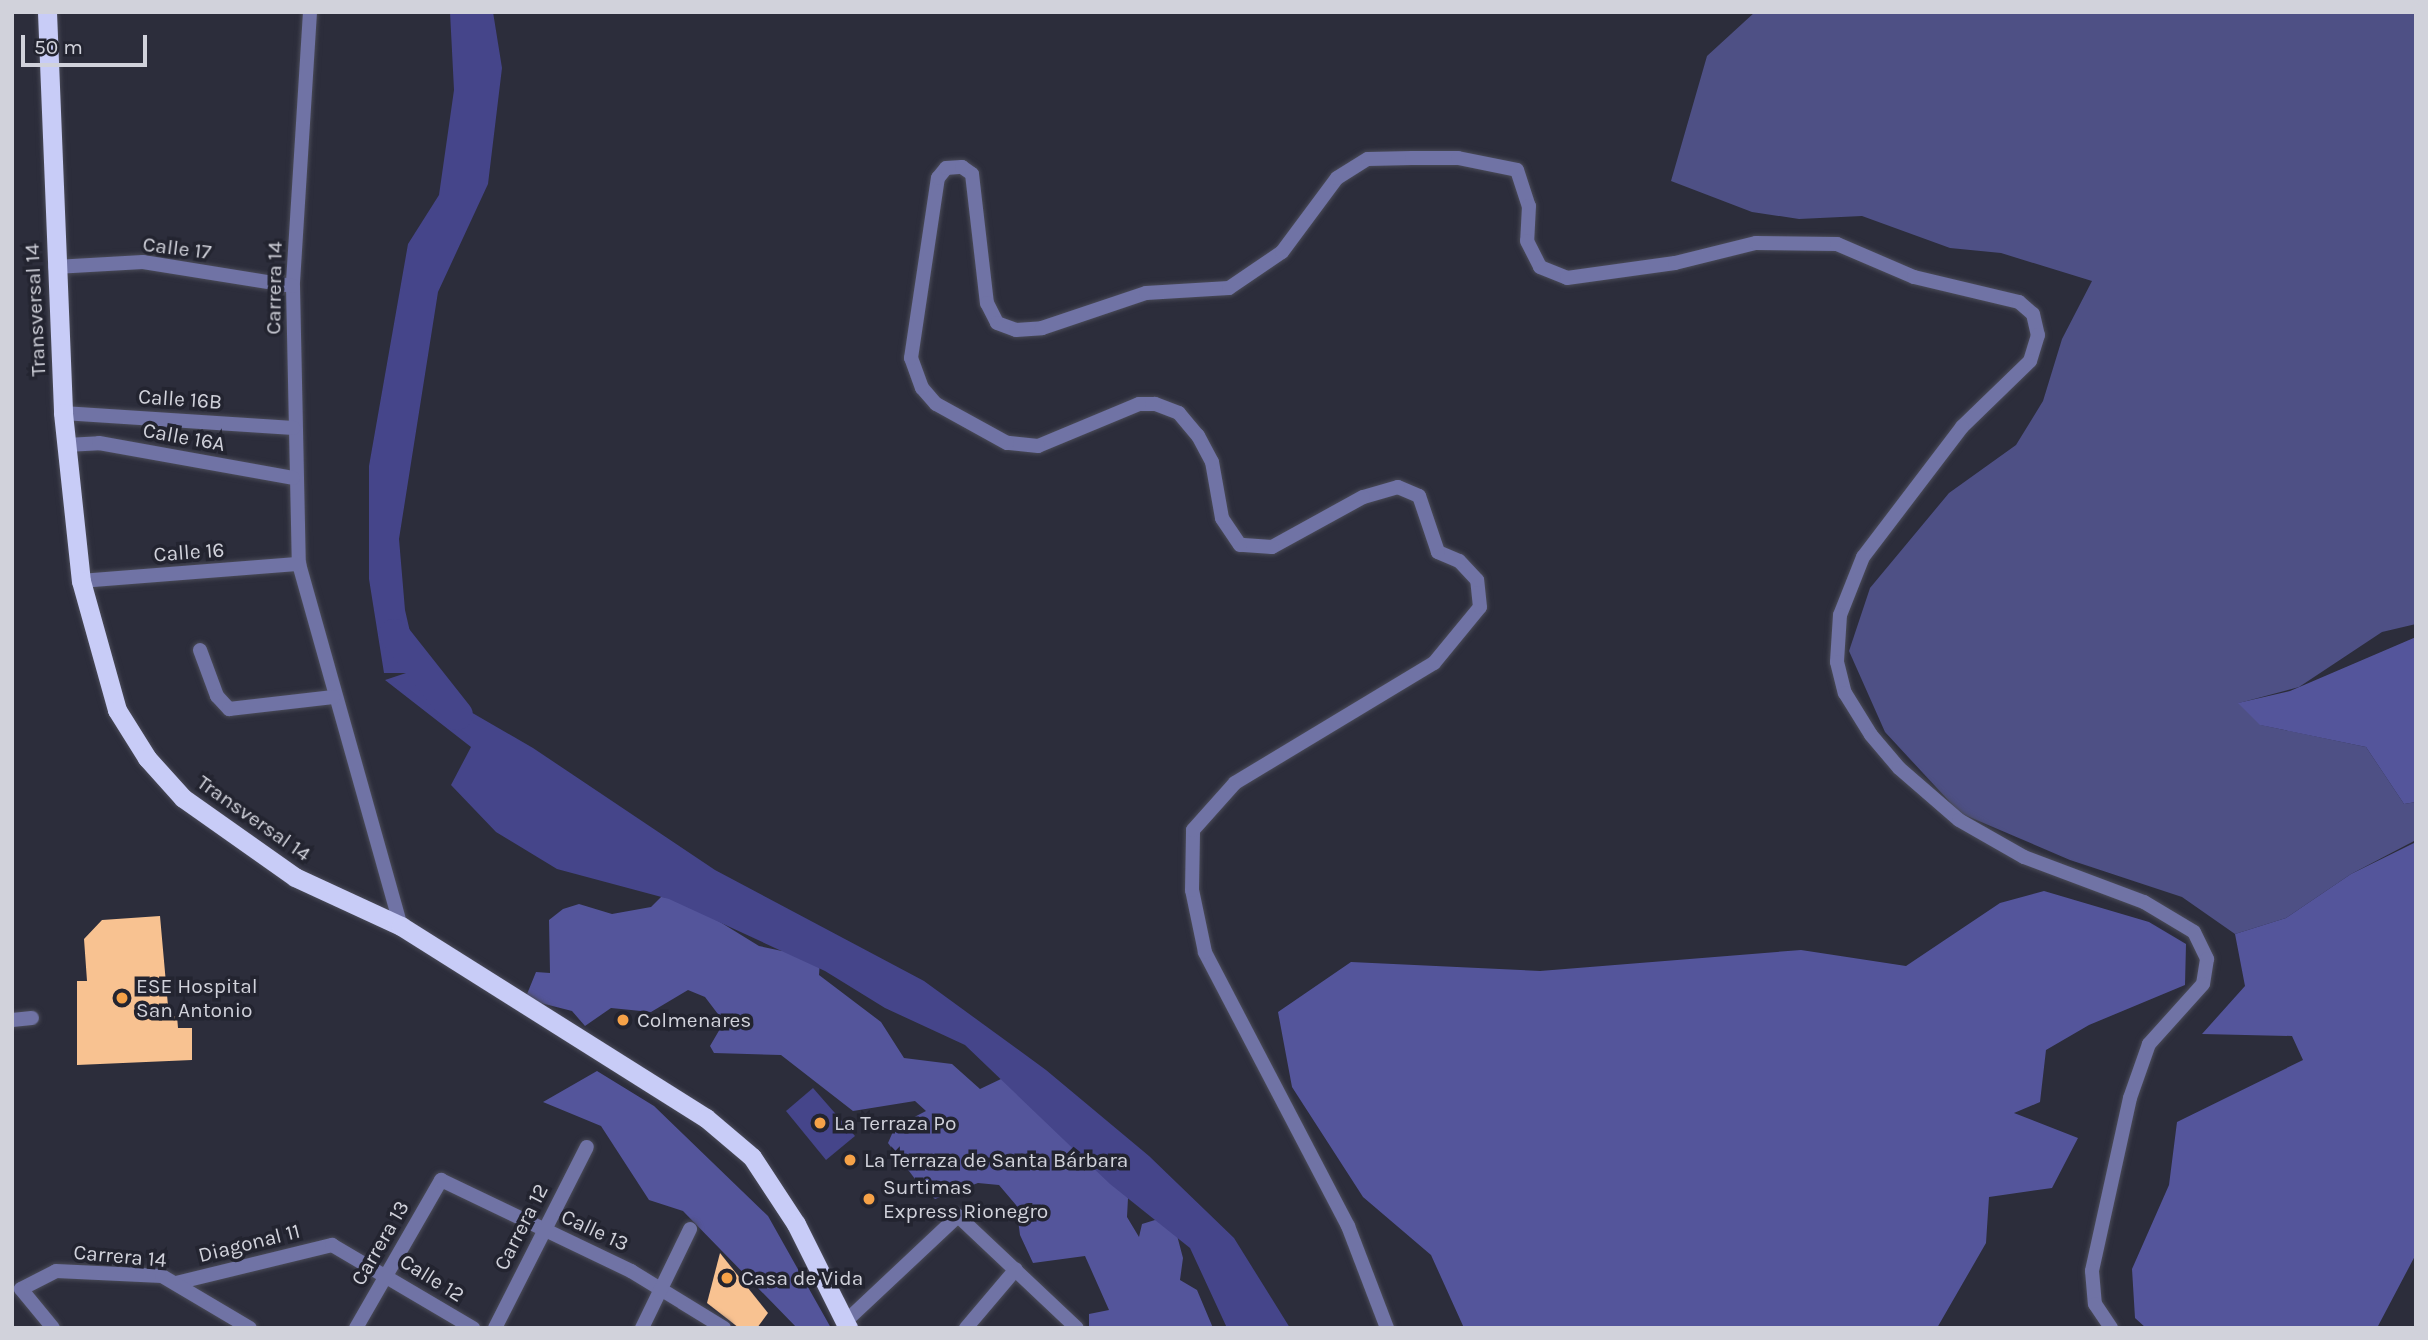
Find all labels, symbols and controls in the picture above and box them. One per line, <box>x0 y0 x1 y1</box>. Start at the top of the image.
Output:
scale bar <box>24 21 150 65</box>
text: 50 m <box>34 35 83 59</box>
street label: Calle 17 <box>141 231 213 265</box>
street label: Carrera 14 <box>261 241 287 335</box>
street label: Transversal 14 <box>19 243 51 377</box>
street label: Calle 16B <box>137 384 223 414</box>
street label: Calle 16A <box>141 417 227 457</box>
street label: Calle 16 <box>153 537 225 567</box>
street label: Transversal 14 <box>192 770 316 866</box>
place label: ESE Hospital San Antonio <box>136 973 258 1023</box>
marker: ESE Hospital San Antonio <box>114 990 130 1006</box>
place label: Colmenares <box>637 1007 751 1033</box>
marker: Colmenares <box>615 1012 631 1028</box>
place label: La Terraza Po <box>834 1110 956 1136</box>
marker: La Terraza Po <box>812 1115 828 1131</box>
place label: La Terraza de Santa Bárbara <box>864 1147 1128 1173</box>
marker: La Terraza de Santa Bárbara <box>842 1152 858 1168</box>
place label: Surtimas Express Rionegro <box>883 1174 1048 1224</box>
street label: Carrera 12 <box>489 1180 553 1274</box>
marker: Surtimas Express Rionegro <box>861 1191 877 1207</box>
street label: Carrera 13 <box>346 1196 414 1290</box>
street label: Calle 13 <box>557 1204 633 1256</box>
street label: Diagonal 11 <box>196 1218 302 1268</box>
street label: Carrera 14 <box>72 1239 168 1273</box>
street label: Calle 12 <box>395 1248 469 1308</box>
place label: Casa de Vida <box>741 1265 863 1291</box>
marker: Casa de Vida <box>719 1270 735 1286</box>

